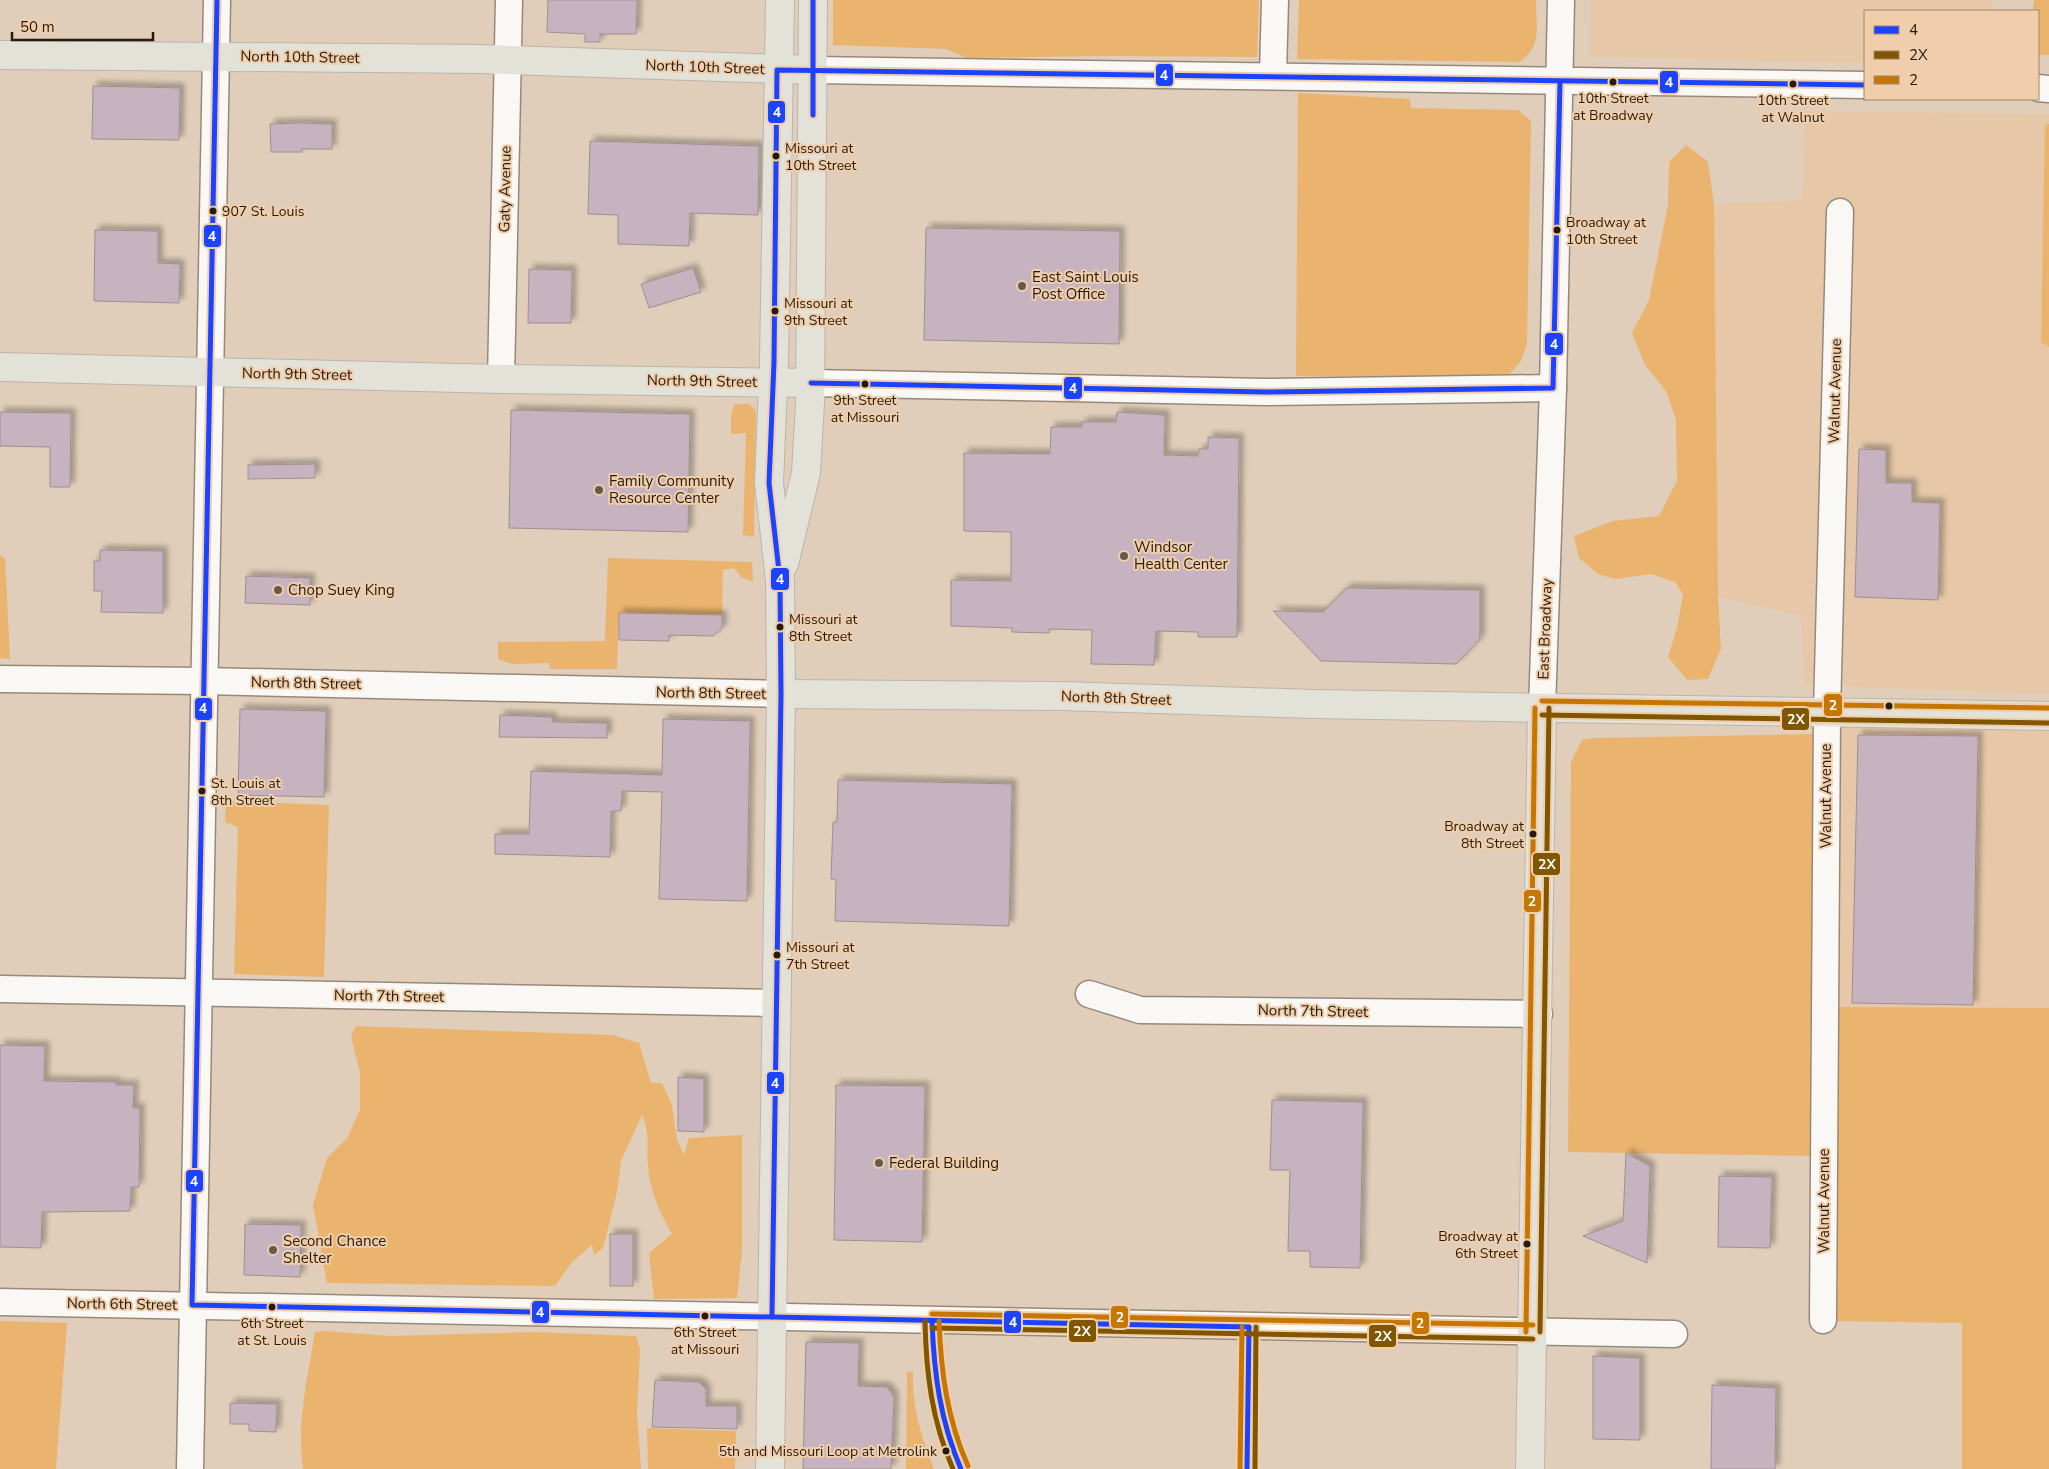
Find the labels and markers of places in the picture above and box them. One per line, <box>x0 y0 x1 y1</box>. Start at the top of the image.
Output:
marker: 10th Street at Broadway <box>1608 77 1618 87</box>
marker: 10th Street at Walnut <box>1788 79 1798 89</box>
place label: 10th Street at Broadway <box>1573 89 1654 125</box>
place label: 10th Street at Walnut <box>1757 91 1829 127</box>
place label: Missouri at 10th Street <box>785 139 857 175</box>
marker: Missouri at 10th Street <box>771 151 781 161</box>
place label: 907 St. Louis <box>222 202 305 221</box>
marker: 907 St. Louis <box>208 206 218 216</box>
place label: Broadway at 10th Street <box>1566 213 1646 249</box>
marker: Broadway at 10th Street <box>1552 225 1562 235</box>
place label: East Saint Louis Post Office <box>1032 267 1139 304</box>
marker: East Saint Louis Post Office <box>1016 280 1028 292</box>
place label: Missouri at 9th Street <box>784 294 853 330</box>
marker: Missouri at 9th Street <box>770 306 780 316</box>
marker: 9th Street at Missouri <box>860 379 870 389</box>
place label: 9th Street at Missouri <box>831 391 899 427</box>
place label: Family Community Resource Center <box>609 471 734 508</box>
marker: Family Community Resource Center <box>593 484 605 496</box>
place label: Windsor Health Center <box>1134 537 1229 574</box>
marker: Windsor Health Center <box>1118 550 1130 562</box>
place label: Chop Suey King <box>288 580 395 600</box>
marker: Chop Suey King <box>272 584 284 596</box>
place label: Missouri at 8th Street <box>789 610 858 646</box>
marker: Missouri at 8th Street <box>775 622 785 632</box>
unlabelled marker <box>1884 701 1894 711</box>
place label: St. Louis at 8th Street <box>211 774 281 810</box>
marker: St. Louis at 8th Street <box>197 786 207 796</box>
place label: Broadway at 8th Street <box>1444 817 1524 853</box>
marker: Broadway at 8th Street <box>1528 829 1538 839</box>
place label: Missouri at 7th Street <box>786 938 855 974</box>
marker: Missouri at 7th Street <box>772 950 782 960</box>
place label: Federal Building <box>889 1153 999 1173</box>
marker: Federal Building <box>873 1157 885 1169</box>
place label: Broadway at 6th Street <box>1438 1227 1518 1263</box>
place label: Second Chance Shelter <box>283 1231 386 1268</box>
marker: Broadway at 6th Street <box>1522 1239 1532 1249</box>
marker: Second Chance Shelter <box>267 1244 279 1256</box>
marker: 6th Street at St. Louis <box>267 1302 277 1312</box>
marker: 6th Street at Missouri <box>700 1311 710 1321</box>
place label: 6th Street at St. Louis <box>237 1314 307 1350</box>
place label: 6th Street at Missouri <box>671 1323 739 1359</box>
place label: 5th and Missouri Loop at Metrolink <box>719 1442 938 1461</box>
marker: 5th and Missouri Loop at Metrolink <box>941 1446 951 1456</box>

